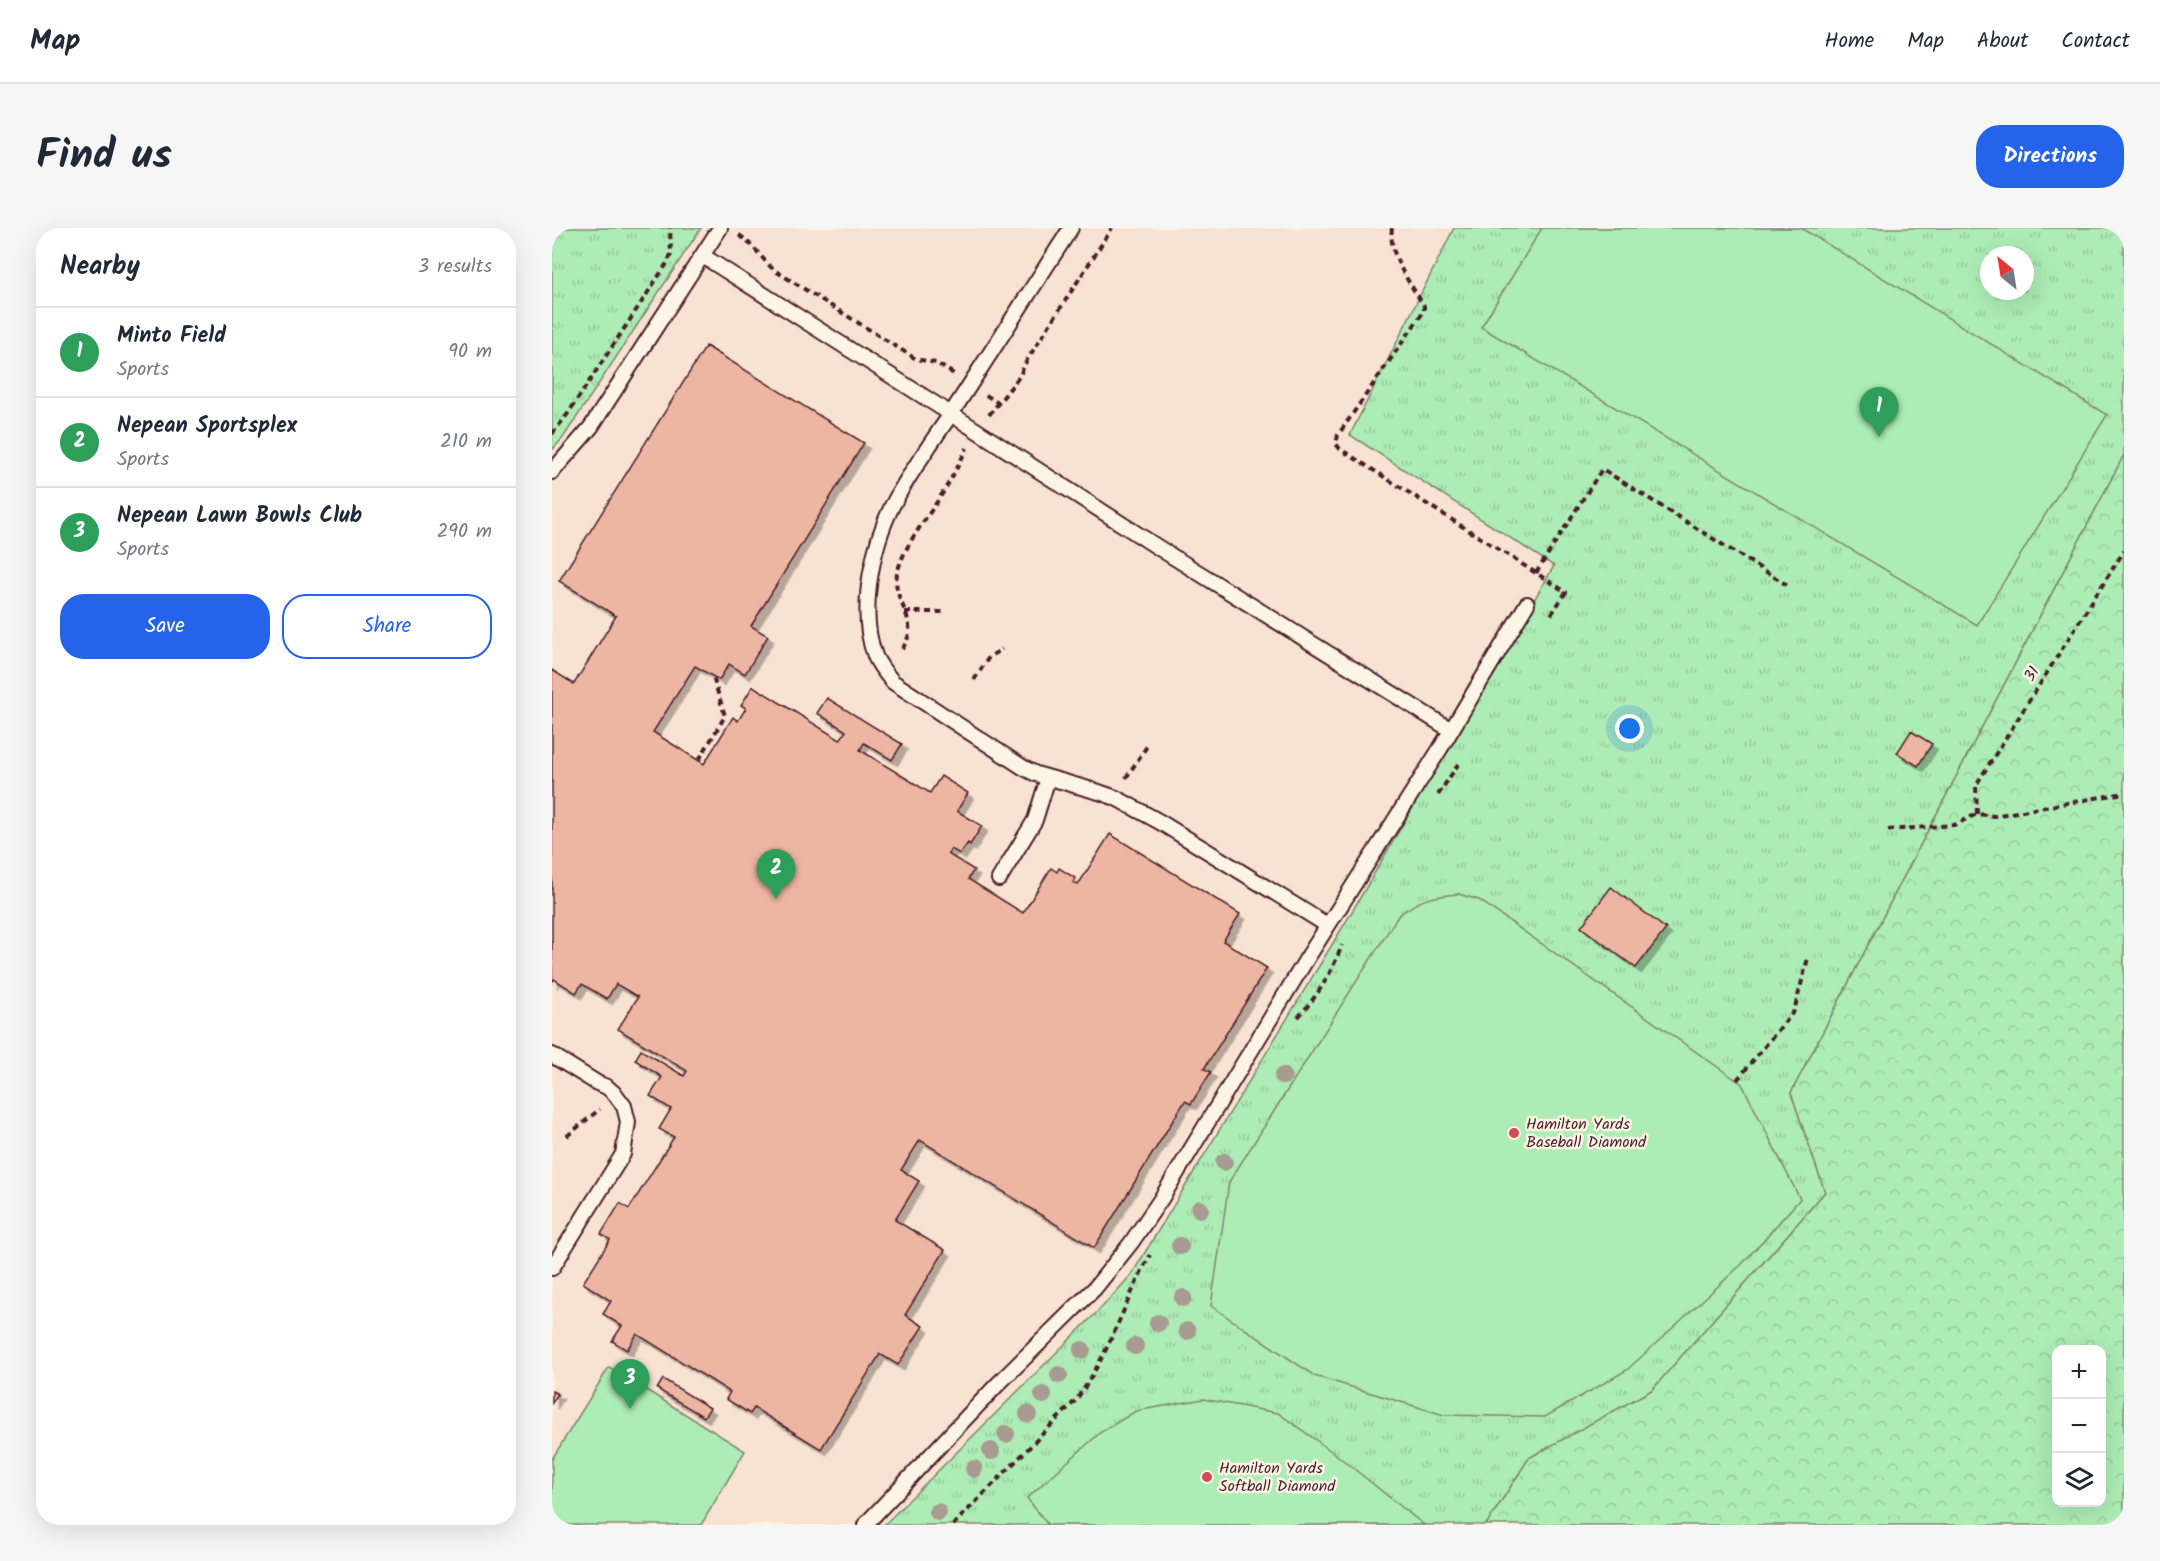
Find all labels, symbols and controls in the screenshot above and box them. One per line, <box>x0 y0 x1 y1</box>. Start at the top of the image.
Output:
text: Map <box>30 19 81 64</box>
text: Home <box>1825 25 1874 58</box>
text: Map <box>1907 25 1944 58</box>
text: About <box>1977 25 2028 58</box>
text: Contact <box>2061 25 2130 58</box>
text: Find us <box>36 123 172 190</box>
button: Directions <box>1976 125 2124 188</box>
text: Nearby <box>60 246 140 288</box>
north arrow <box>1980 246 2034 300</box>
text: 3 results <box>418 251 492 283</box>
text: Minto Field <box>117 319 226 354</box>
text: 1 <box>76 336 83 368</box>
text: 90 m <box>448 336 492 368</box>
text: Sports <box>117 354 169 386</box>
pin: 1 <box>1860 388 1898 437</box>
text: Nepean Sportsplex <box>117 409 297 444</box>
text: 2 <box>74 426 85 458</box>
text: 210 m <box>440 426 492 458</box>
text: Sports <box>117 444 169 476</box>
text: Nepean Lawn Bowls Club <box>117 499 362 534</box>
text: 3 <box>74 516 85 548</box>
text: 290 m <box>437 516 492 548</box>
text: Sports <box>117 534 169 566</box>
button: Save <box>60 594 270 659</box>
button: Share <box>282 594 492 659</box>
street label: 31 <box>2018 661 2046 687</box>
your location <box>1615 714 1644 743</box>
pin: 2 <box>756 850 796 899</box>
place label: Hamilton Yards Baseball Diamond <box>1526 1112 1647 1155</box>
marker: Hamilton Yards Baseball Diamond <box>1507 1126 1521 1140</box>
map controls <box>2052 1345 2106 1507</box>
button: + <box>2052 1345 2106 1399</box>
pin: 3 <box>610 1360 650 1409</box>
button: − <box>2052 1399 2106 1453</box>
button: layers <box>2052 1453 2106 1507</box>
place label: Hamilton Yards Softball Diamond <box>1219 1456 1336 1499</box>
marker: Hamilton Yards Softball Diamond <box>1200 1470 1214 1484</box>

